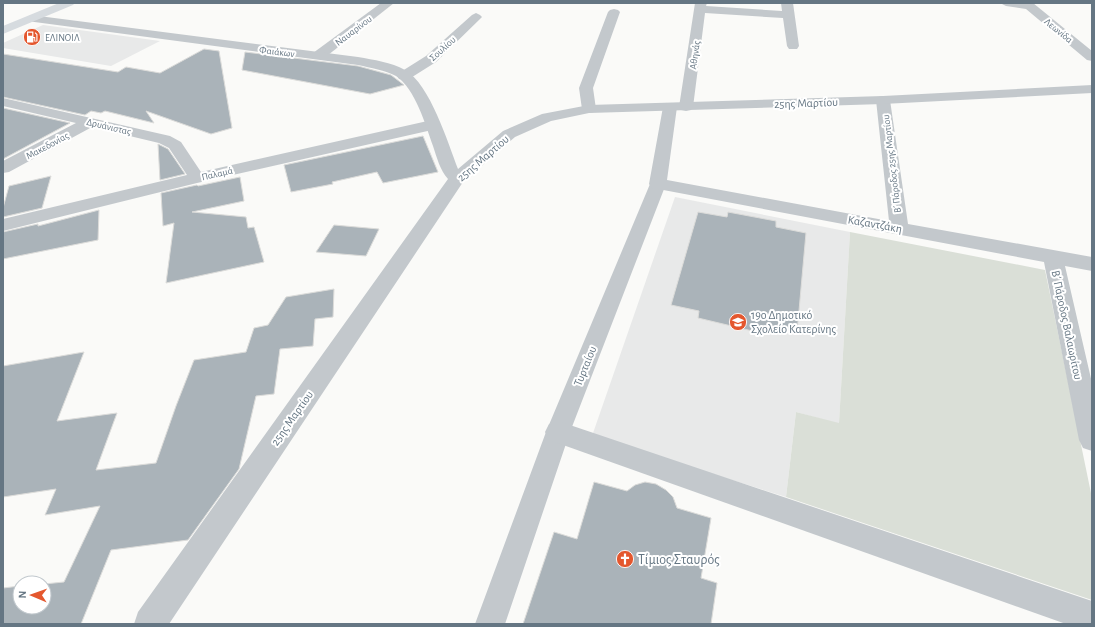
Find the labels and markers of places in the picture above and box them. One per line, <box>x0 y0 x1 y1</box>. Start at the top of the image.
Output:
fuel station icon: ΕΛΙΝΟΙΛ <box>22 27 42 47</box>
place label: ΕΛΙΝΟΙΛ <box>45 33 80 43</box>
place label: 19ο Δημοτικό Σχολείο Κατερίνης <box>751 309 837 336</box>
school or university icon: 19ο Δημοτικό Σχολείο Κατερίνης <box>728 312 748 332</box>
church icon: Τίμιος Σταυρός <box>615 549 635 569</box>
place label: Τίμιος Σταυρός <box>638 553 720 567</box>

